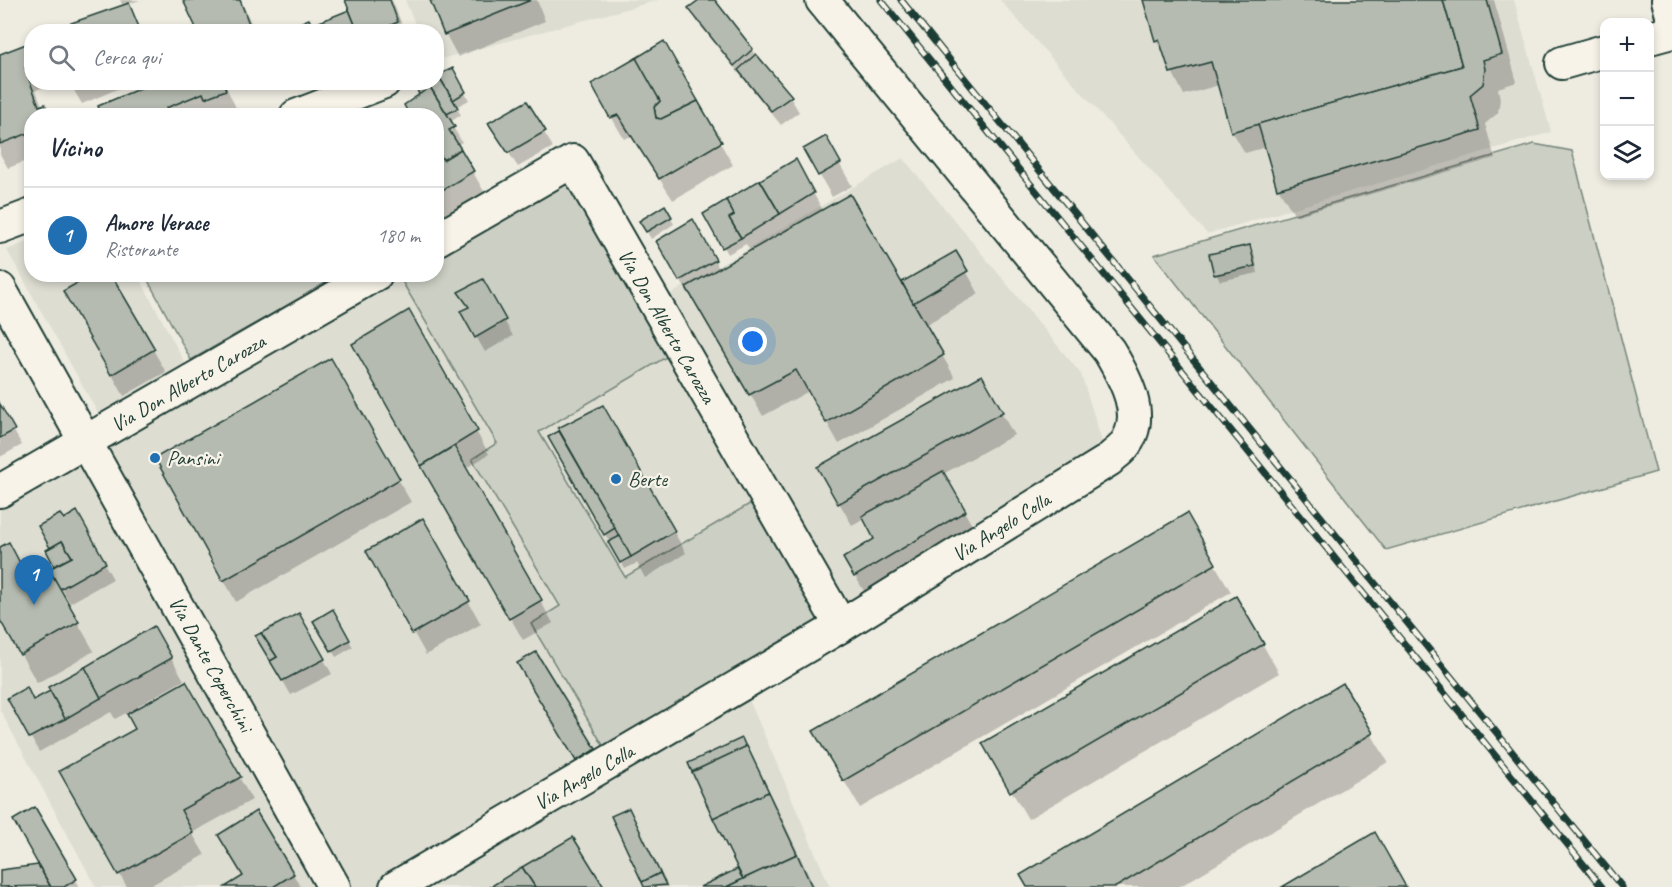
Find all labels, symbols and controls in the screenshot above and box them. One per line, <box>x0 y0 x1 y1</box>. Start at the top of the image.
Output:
map controls <box>1600 18 1654 180</box>
button: + <box>1600 18 1654 72</box>
search box <box>24 24 444 90</box>
icon: search <box>45 41 78 74</box>
text: Cerca qui <box>93 43 161 71</box>
button: − <box>1600 72 1654 126</box>
button: layers <box>1600 126 1654 180</box>
text: Vicino <box>48 131 102 164</box>
text: Amore Verace <box>105 209 208 237</box>
text: 1 <box>63 223 72 248</box>
text: 180 m <box>377 223 420 248</box>
text: Ristorante <box>105 237 178 262</box>
street label: Via Don Alberto Carozza <box>612 244 723 409</box>
street label: Via Don Alberto Carozza <box>106 327 271 438</box>
your location <box>738 327 767 356</box>
place label: Pansini <box>167 445 222 471</box>
marker: Pansini <box>148 451 162 465</box>
place label: Berte <box>628 466 668 492</box>
marker: Berte <box>609 472 623 486</box>
street label: Via Angelo Colla <box>947 485 1057 567</box>
pin: 1 <box>15 556 54 605</box>
street label: Via Dante Coperchini <box>163 592 260 739</box>
street label: Via Angelo Colla <box>529 737 641 816</box>

